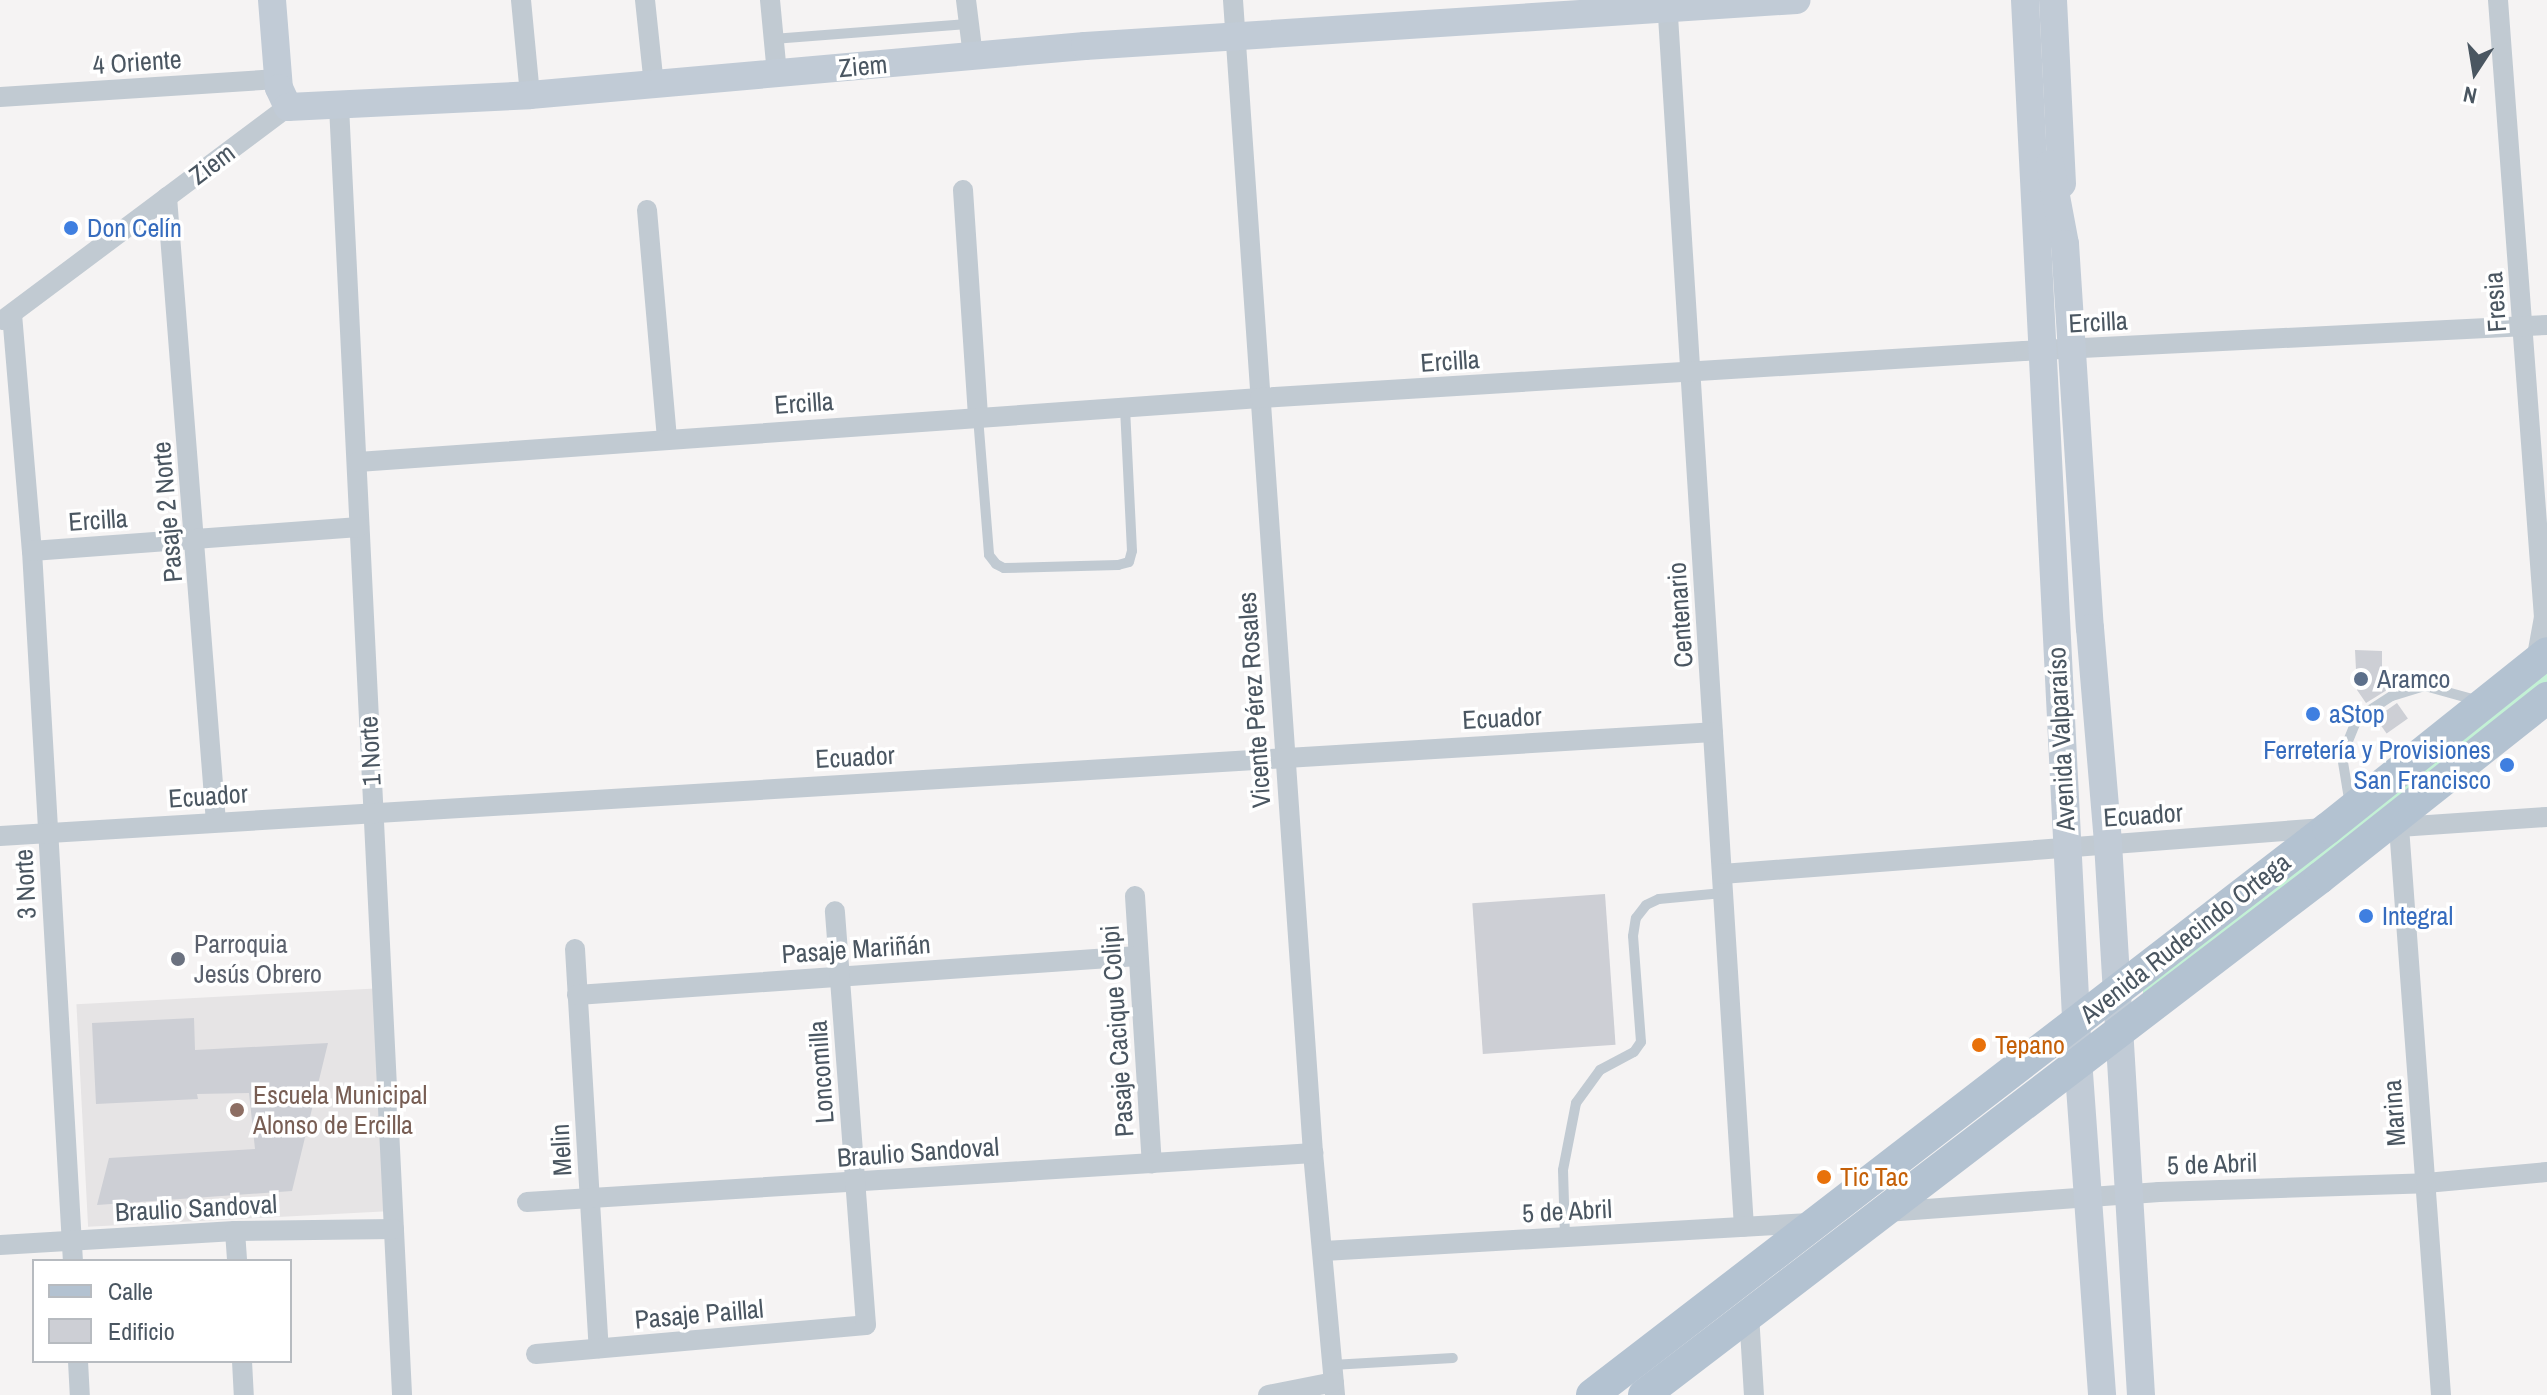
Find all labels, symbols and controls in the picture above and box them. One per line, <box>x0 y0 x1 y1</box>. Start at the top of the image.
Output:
north arrow <box>2435 32 2515 112</box>
street label: 4 Oriente <box>92 43 182 81</box>
street label: Ziem <box>837 48 889 84</box>
text: N <box>2461 79 2480 112</box>
street label: Ziem <box>183 137 241 191</box>
place label: Don Celín <box>87 212 182 244</box>
marker: Don Celín <box>62 219 80 237</box>
street label: Fresia <box>2477 271 2513 333</box>
street label: Ercilla <box>2068 305 2128 339</box>
street label: Ercilla <box>1419 343 1481 379</box>
street label: Ercilla <box>773 385 835 421</box>
street label: Pasaje 2 Norte <box>145 440 189 584</box>
street label: Ercilla <box>67 502 129 538</box>
street label: Centenario <box>1661 561 1699 669</box>
street label: Vicente Pérez Rosales <box>1231 591 1277 809</box>
street label: Avenida Valparaíso <box>2041 646 2081 832</box>
place label: Aramco <box>2377 663 2450 695</box>
marker: Aramco <box>2352 670 2370 688</box>
place label: aStop <box>2329 698 2385 730</box>
street label: Ecuador <box>1462 700 1542 736</box>
marker: aStop <box>2304 705 2322 723</box>
street label: 1 Norte <box>353 715 387 787</box>
place label: Ferretería y Provisiones San Francisco <box>2263 734 2491 796</box>
street label: Ecuador <box>815 739 895 775</box>
marker: Ferretería y Provisiones San Francisco <box>2498 756 2516 774</box>
street label: Ecuador <box>167 778 249 814</box>
street label: Ecuador <box>2102 797 2184 833</box>
street label: Avenida Rudecindo Ortega <box>2074 846 2296 1030</box>
street label: 3 Norte <box>8 848 42 920</box>
place label: Integral <box>2382 900 2453 932</box>
marker: Integral <box>2357 907 2375 925</box>
street label: Pasaje Cacique Colipi <box>1094 924 1140 1138</box>
place label: Parroquia Jesús Obrero <box>194 928 322 990</box>
street label: Pasaje Mariñán <box>780 928 932 970</box>
marker: Parroquia Jesús Obrero <box>169 950 187 968</box>
street label: Loncomilla <box>802 1019 840 1125</box>
place label: Tepano <box>1995 1029 2065 1061</box>
marker: Tepano <box>1970 1036 1988 1054</box>
place label: Escuela Municipal Alonso de Ercilla <box>253 1079 427 1140</box>
street label: Marina <box>2376 1079 2412 1147</box>
marker: Escuela Municipal Alonso de Ercilla <box>228 1101 246 1119</box>
street label: Melin <box>544 1123 578 1177</box>
street label: Braulio Sandoval <box>836 1131 1000 1173</box>
street label: 5 de Abril <box>2166 1147 2258 1181</box>
place label: Tic Tac <box>1840 1161 1909 1193</box>
marker: Tic Tac <box>1815 1168 1833 1186</box>
street label: Braulio Sandoval <box>114 1188 278 1228</box>
street label: 5 de Abril <box>1521 1193 1613 1229</box>
legend <box>32 1259 292 1363</box>
text: Calle <box>108 1275 153 1307</box>
street label: Pasaje Paillal <box>633 1293 765 1335</box>
text: Edificio <box>108 1315 175 1347</box>

